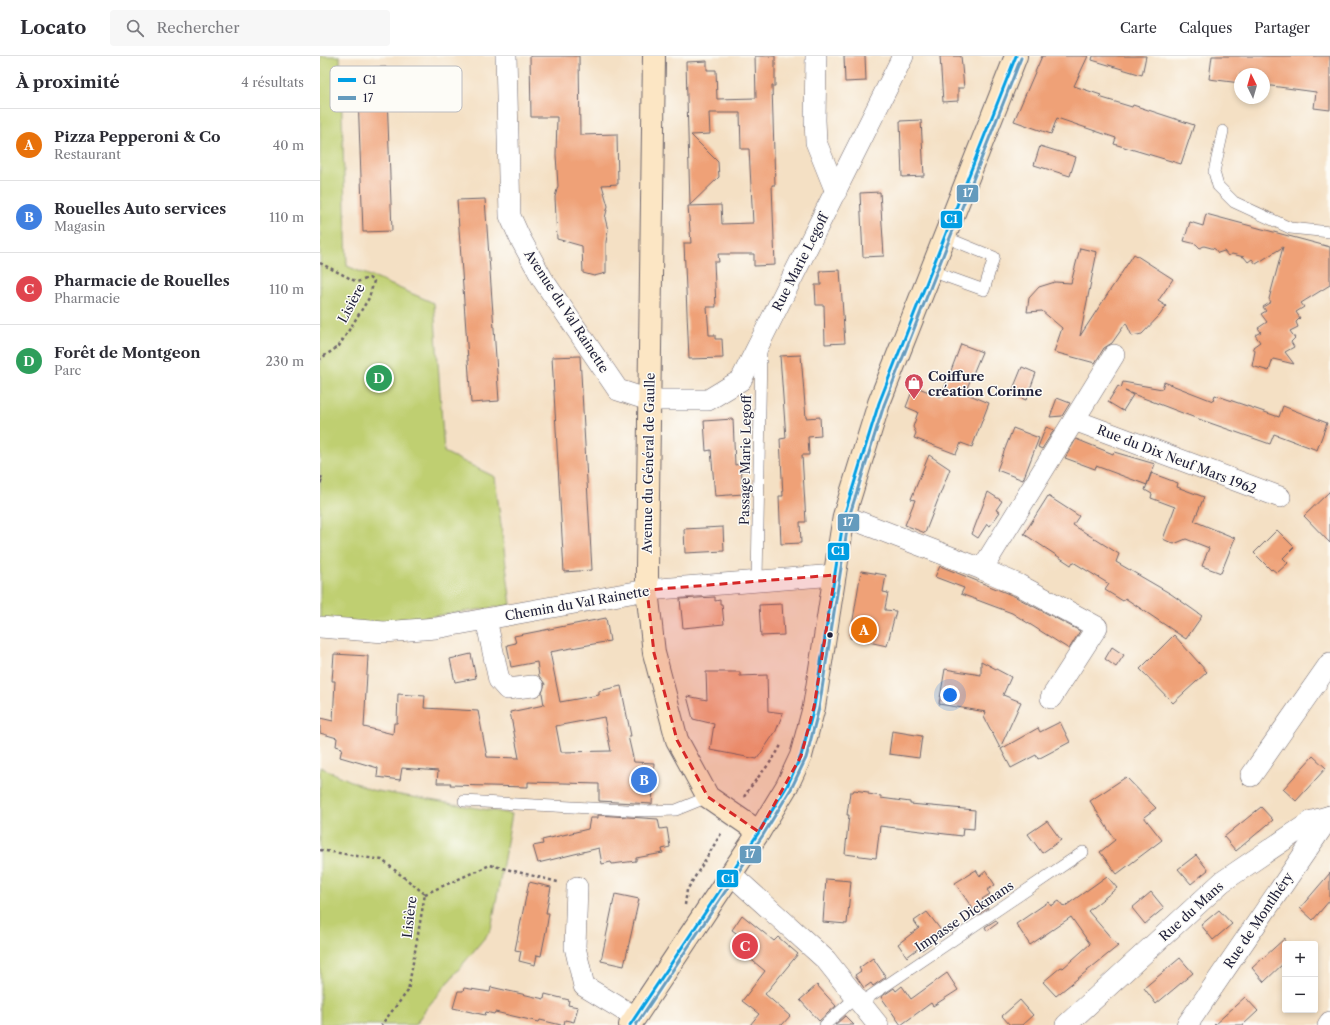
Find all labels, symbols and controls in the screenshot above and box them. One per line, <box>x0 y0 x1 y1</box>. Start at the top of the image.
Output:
search box <box>110 10 390 46</box>
text: Locato <box>20 16 86 39</box>
icon: search <box>124 17 146 39</box>
text: Rechercher <box>156 18 239 37</box>
text: Carte <box>1120 19 1157 37</box>
text: Calques <box>1179 19 1232 37</box>
text: Partager <box>1254 19 1310 37</box>
legend <box>330 66 462 112</box>
north arrow <box>1234 68 1270 104</box>
text: À proximité <box>16 72 120 92</box>
text: C1 <box>363 73 376 87</box>
text: 4 résultats <box>241 74 304 90</box>
text: 17 <box>363 91 374 105</box>
text: Pizza Pepperoni & Co <box>54 127 221 146</box>
text: A <box>24 137 34 153</box>
text: 40 m <box>273 137 304 153</box>
text: Restaurant <box>54 146 121 162</box>
line badge: 17 <box>956 184 979 203</box>
text: 17 <box>963 186 974 200</box>
text: Rouelles Auto services <box>54 199 226 218</box>
text: B <box>24 209 34 225</box>
text: 110 m <box>269 209 304 225</box>
street label: Rue Marie Legoff <box>768 209 833 314</box>
line badge: C1 <box>940 210 963 229</box>
text: C1 <box>944 212 958 226</box>
text: Magasin <box>54 218 105 234</box>
street label: Avenue du Val Rainette <box>521 246 613 375</box>
text: Pharmacie de Rouelles <box>54 271 230 290</box>
text: C <box>24 281 34 297</box>
text: 110 m <box>269 281 304 297</box>
street label: Lisière <box>334 281 368 325</box>
text: Pharmacie <box>54 290 120 306</box>
text: Forêt de Montgeon <box>54 343 200 362</box>
text: D <box>23 353 35 369</box>
text: 230 m <box>266 353 304 369</box>
text: Parc <box>54 362 81 378</box>
pin: D <box>366 363 392 393</box>
place label: Coiffure création Corinne <box>928 368 1042 399</box>
street label: Avenue du Général de Gaulle <box>638 372 658 555</box>
shop icon: Coiffure création Corinne <box>903 372 925 400</box>
street label: Passage Marie Legoff <box>736 393 754 525</box>
street label: Rue du Dix Neuf Mars 1962 <box>1095 421 1259 497</box>
line badge: 17 <box>837 513 860 532</box>
text: 17 <box>843 515 854 529</box>
line badge: C1 <box>827 542 850 561</box>
text: C1 <box>831 544 845 558</box>
street label: Chemin du Val Rainette <box>503 582 651 624</box>
pin: A <box>851 615 877 645</box>
unlabelled marker <box>825 630 835 640</box>
your location <box>940 685 960 705</box>
pin: B <box>631 765 657 795</box>
line badge: 17 <box>739 845 762 864</box>
text: 17 <box>745 847 756 861</box>
street label: Rue de Montlhéry <box>1220 868 1296 971</box>
line badge: C1 <box>716 869 739 888</box>
text: C1 <box>721 872 735 886</box>
street label: Impasse Dickmans <box>912 877 1017 955</box>
street label: Rue du Mans <box>1155 878 1227 944</box>
street label: Lisière <box>399 895 419 939</box>
pin: C <box>732 931 758 961</box>
map controls <box>1282 941 1318 1013</box>
button: + <box>1282 941 1318 977</box>
button: − <box>1282 977 1318 1013</box>

